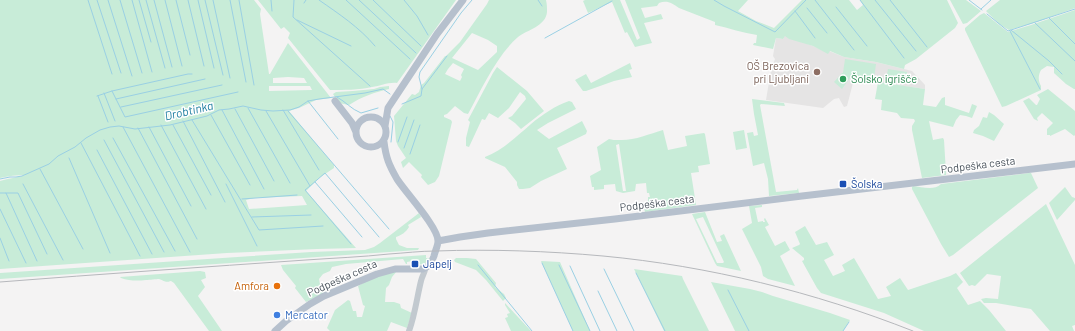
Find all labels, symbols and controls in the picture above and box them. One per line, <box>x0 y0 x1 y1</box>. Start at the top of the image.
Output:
place label: OŠ Brezovica pri Ljubljani <box>747 59 809 85</box>
marker: OŠ Brezovica pri Ljubljani <box>812 67 822 77</box>
place label: Šolsko igrišče <box>851 72 917 85</box>
marker: Šolsko igrišče <box>838 74 848 84</box>
water label: Drobtinka <box>163 98 214 122</box>
street label: Podpeška cesta <box>940 153 1016 176</box>
place label: Šolska <box>851 177 882 190</box>
marker: Šolska <box>838 179 848 189</box>
street label: Podpeška cesta <box>619 191 695 214</box>
street label: Podpeška cesta <box>305 256 379 299</box>
place label: Japelj <box>423 257 452 270</box>
marker: Japelj <box>410 259 420 269</box>
place label: Amfora <box>234 279 269 292</box>
marker: Amfora <box>272 281 282 291</box>
place label: Mercator <box>285 308 328 321</box>
marker: Mercator <box>272 310 282 320</box>

